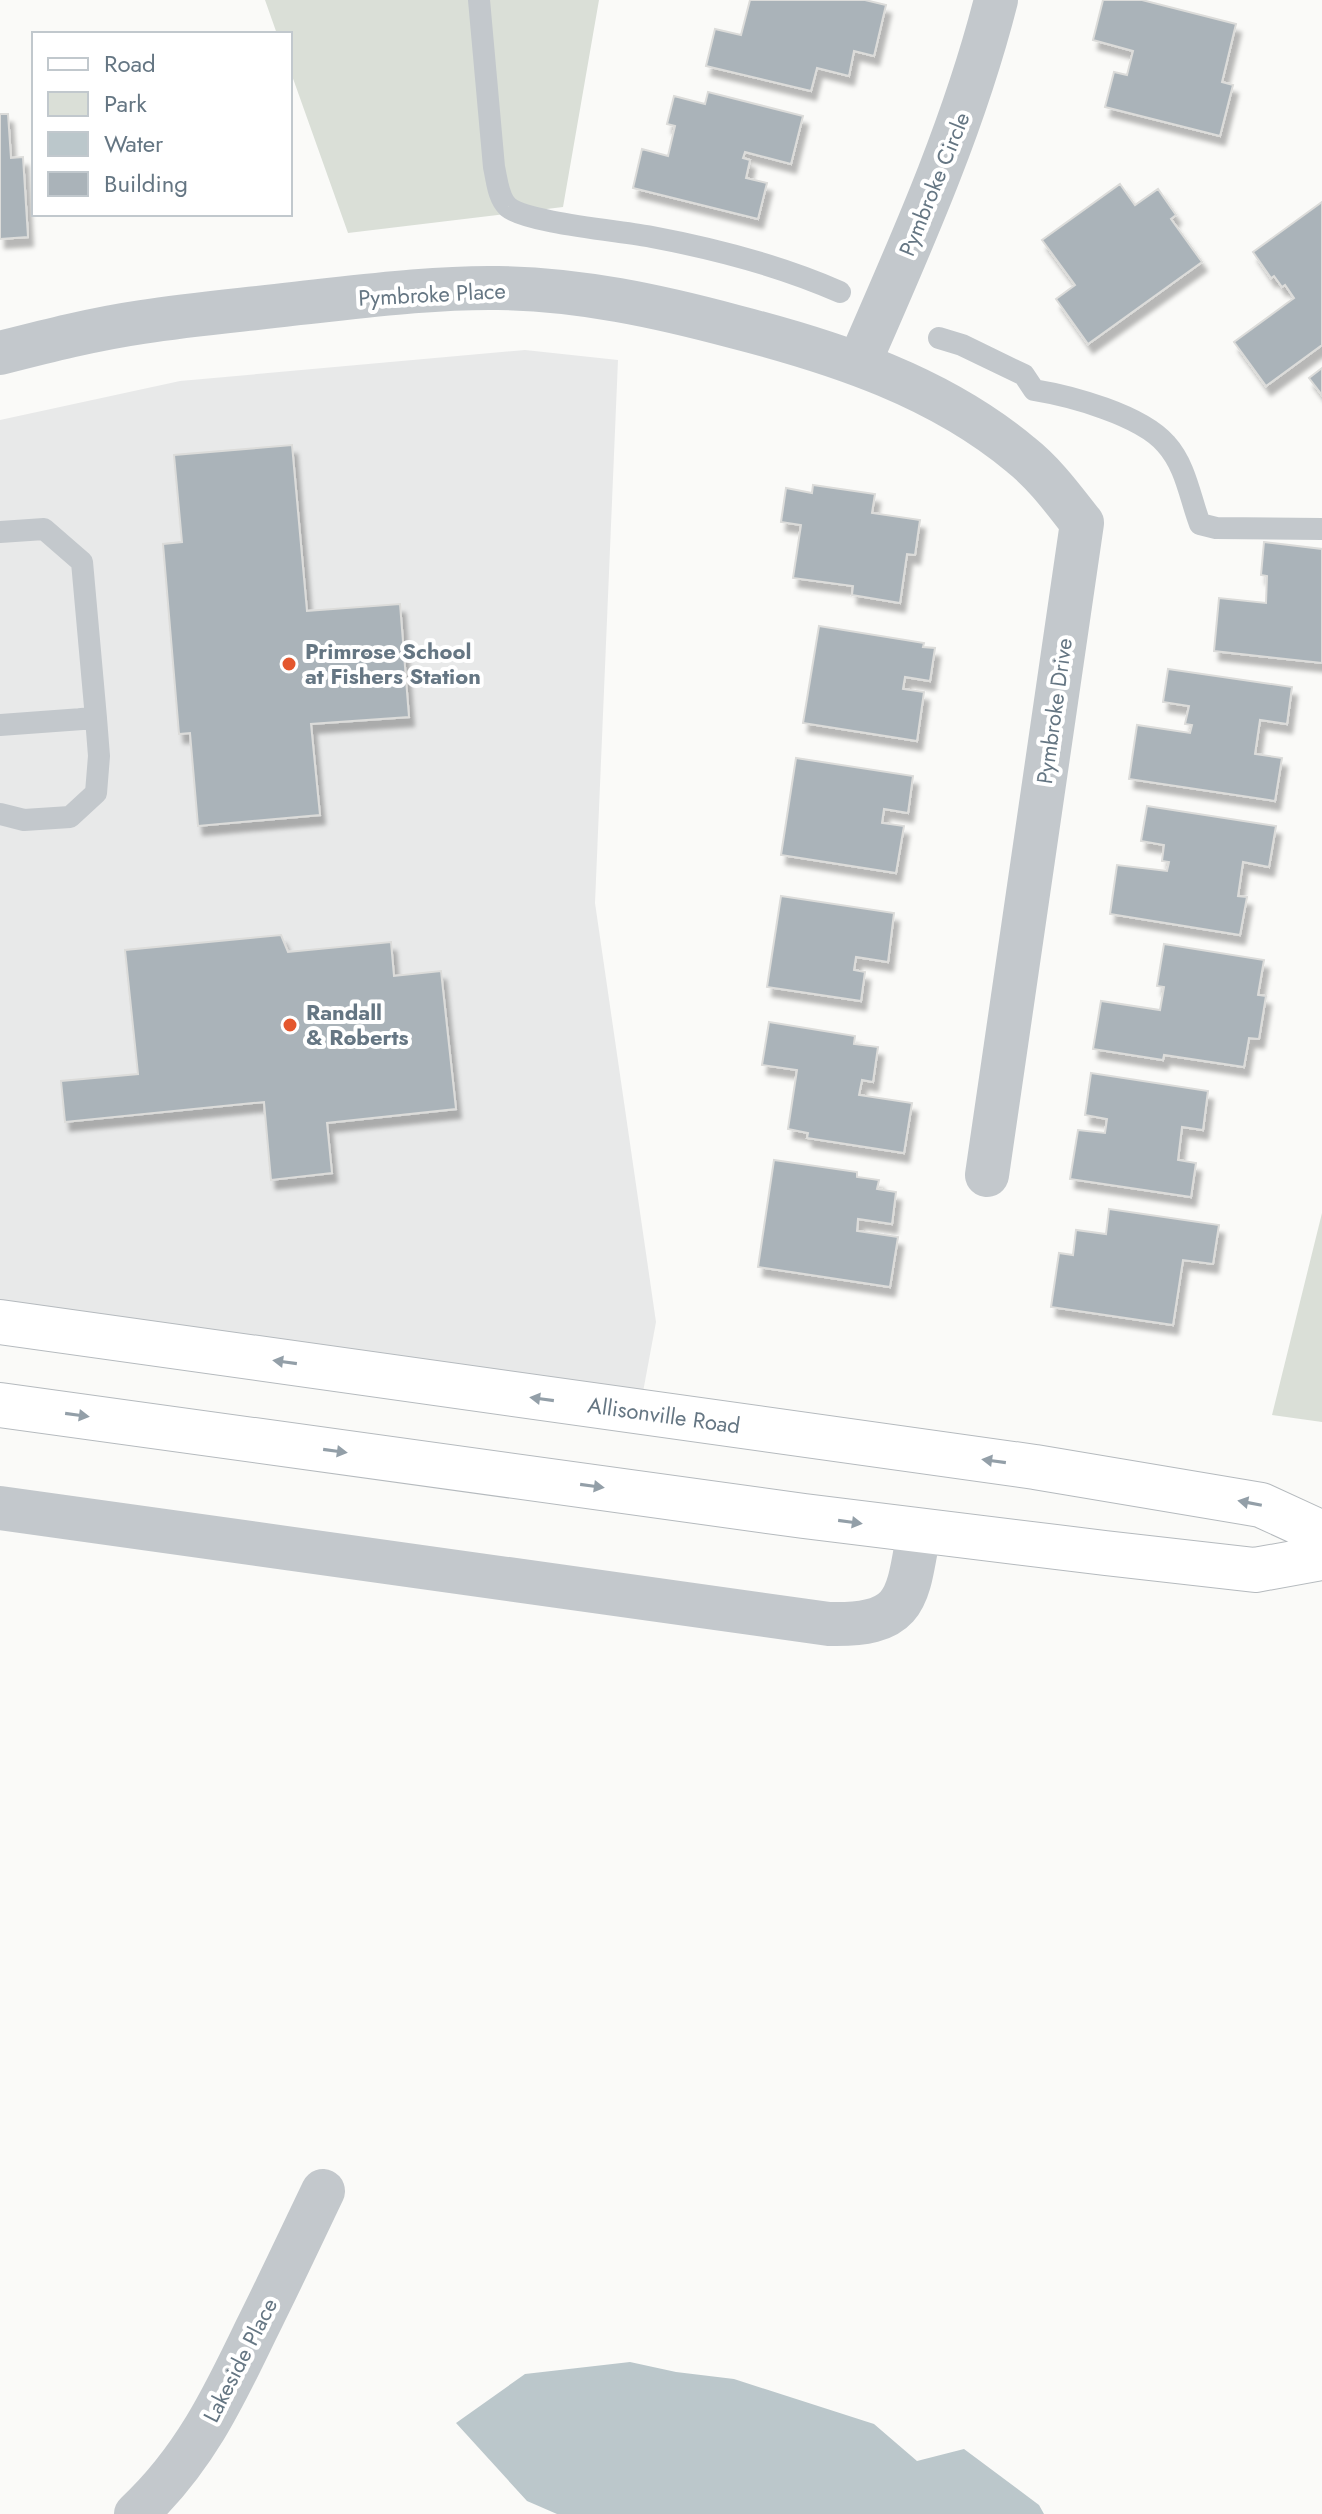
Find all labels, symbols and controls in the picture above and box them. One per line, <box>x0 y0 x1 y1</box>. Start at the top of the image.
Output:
legend <box>32 32 292 216</box>
text: Road <box>104 46 156 81</box>
text: Park <box>104 86 147 121</box>
street label: Pymbroke Circle <box>891 107 977 261</box>
text: Water <box>104 126 164 161</box>
text: Building <box>104 166 188 201</box>
street label: Pymbroke Place <box>358 274 506 314</box>
place label: Primrose School at Fishers Station <box>305 635 481 692</box>
street label: Pymbroke Drive <box>1028 636 1080 786</box>
marker: Primrose School at Fishers Station <box>280 655 298 673</box>
place label: Randall & Roberts <box>306 996 409 1053</box>
marker: Randall & Roberts <box>281 1016 299 1034</box>
one-way arrow <box>272 1355 297 1368</box>
street label: Allisonville Road <box>586 1388 742 1442</box>
one-way arrow <box>529 1392 554 1405</box>
one-way arrow <box>65 1409 90 1422</box>
one-way arrow <box>323 1445 348 1458</box>
one-way arrow <box>981 1454 1006 1467</box>
one-way arrow <box>580 1480 605 1493</box>
one-way arrow <box>1237 1497 1262 1509</box>
one-way arrow <box>838 1515 863 1528</box>
street label: Lakeside Place <box>195 2292 285 2428</box>

